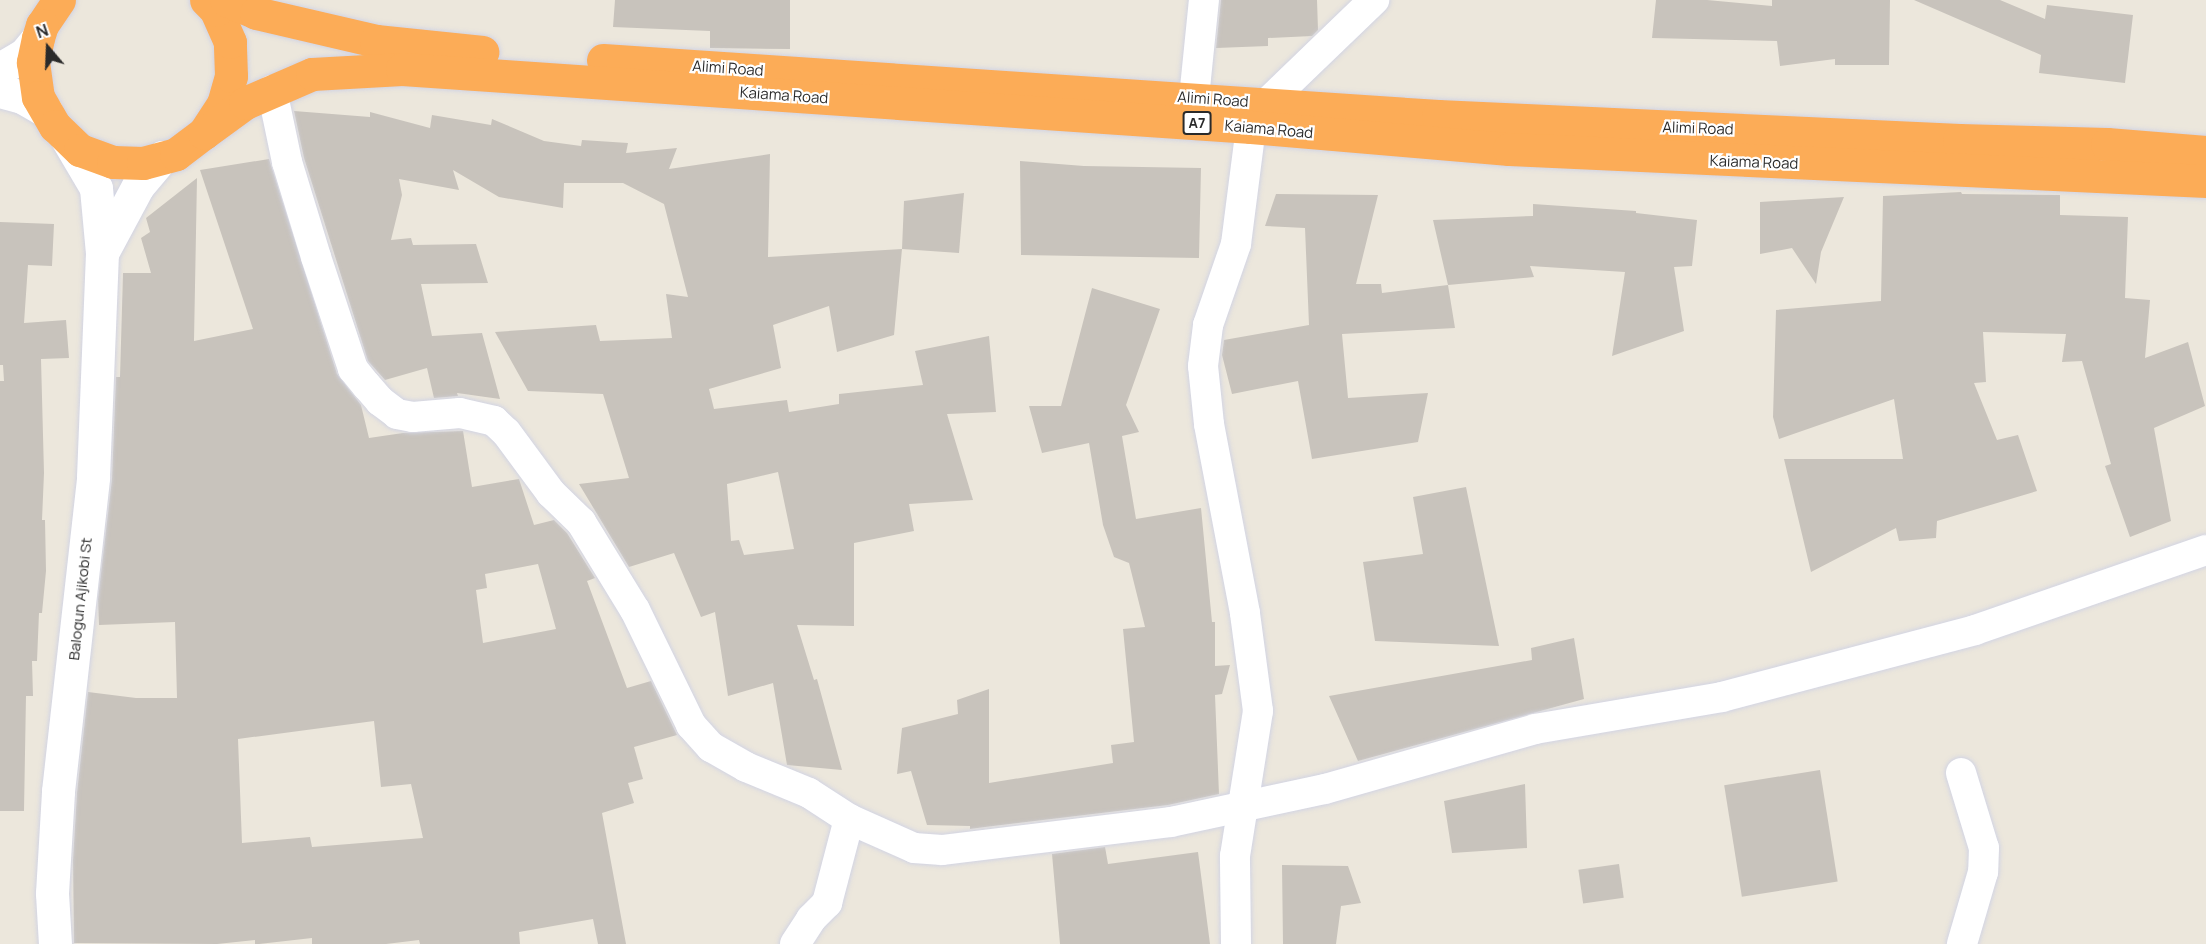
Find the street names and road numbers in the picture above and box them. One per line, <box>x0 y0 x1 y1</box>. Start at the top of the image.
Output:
street label: Alimi Road <box>692 57 764 79</box>
street label: Kaiama Road <box>739 83 829 107</box>
street label: Alimi Road <box>1177 88 1249 110</box>
road number: A7 <box>1182 112 1212 134</box>
street label: Kaiama Road <box>1224 116 1314 142</box>
street label: Alimi Road <box>1662 118 1734 138</box>
street label: Kaiama Road <box>1709 151 1799 173</box>
street label: Balogun Ajikobi St <box>65 537 95 661</box>

